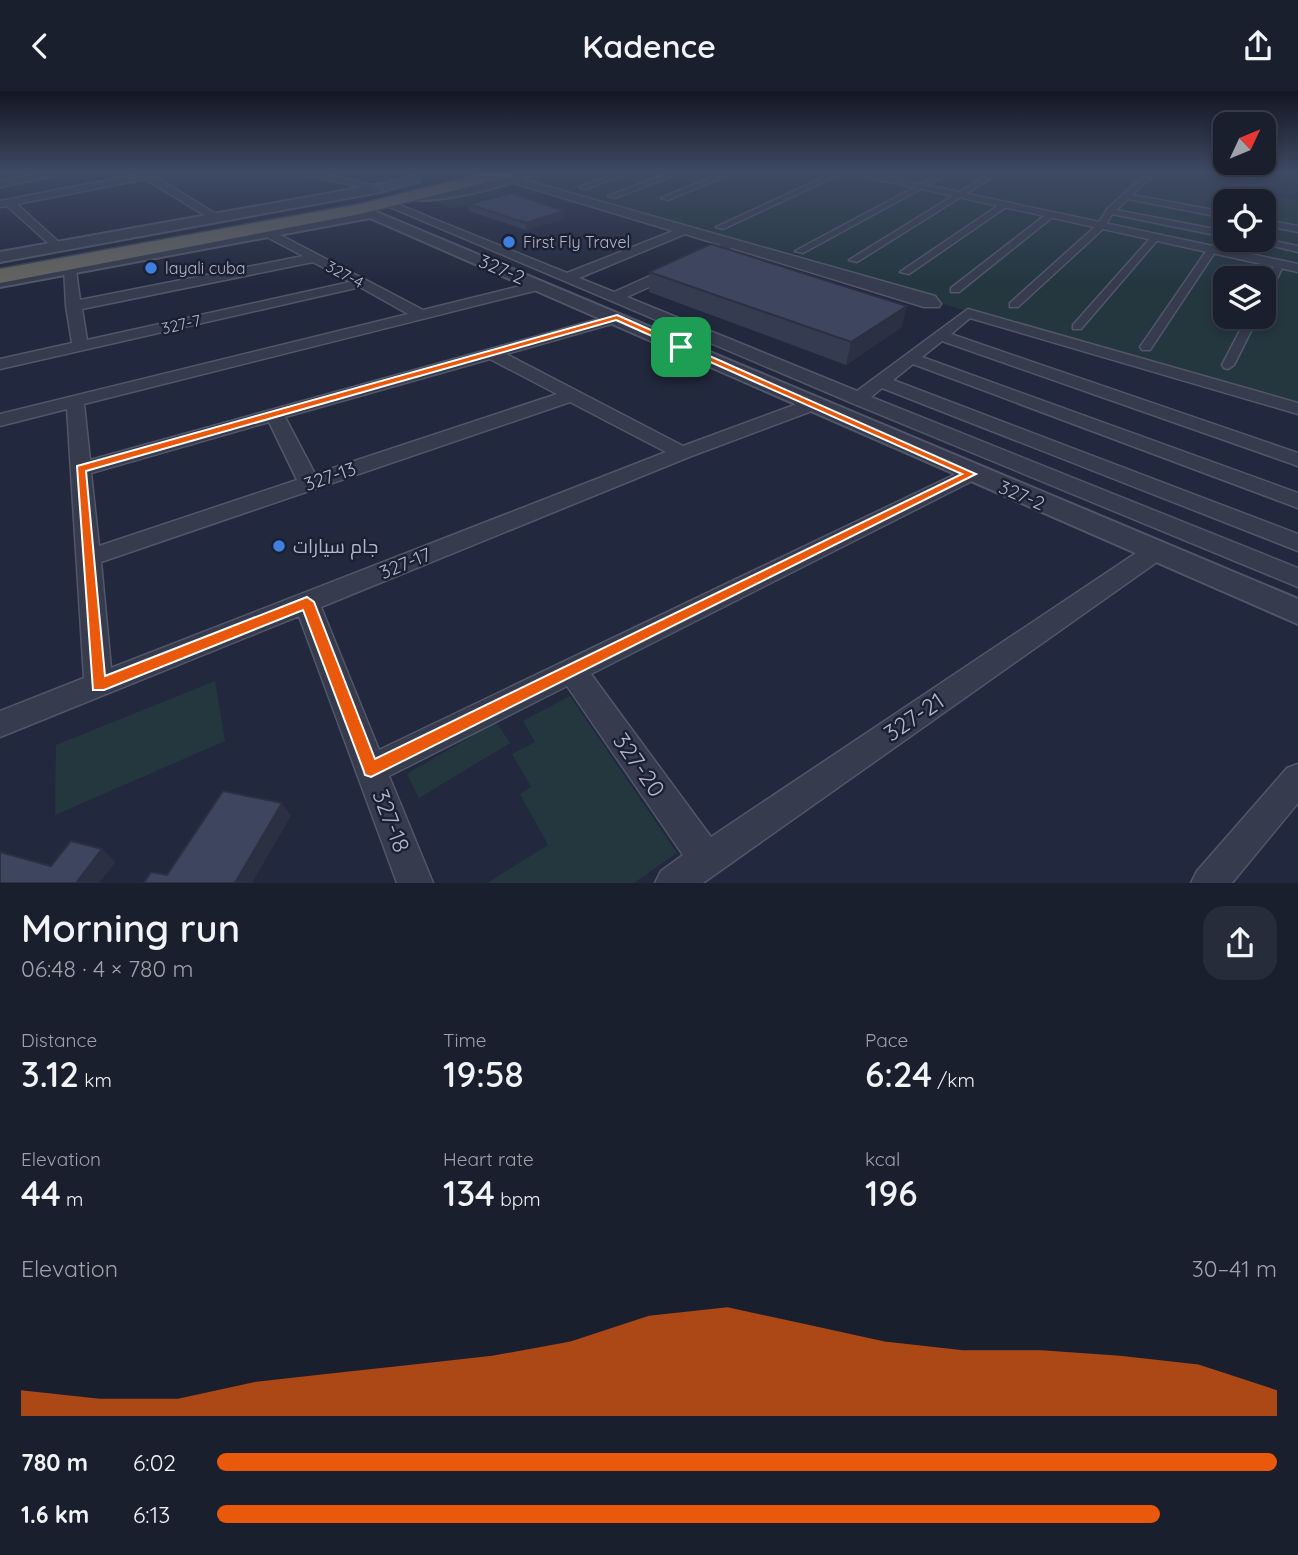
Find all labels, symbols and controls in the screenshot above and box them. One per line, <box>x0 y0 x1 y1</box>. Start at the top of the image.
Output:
text: Kadence <box>582 26 716 66</box>
icon: back <box>21 27 59 65</box>
icon: share <box>1239 27 1277 65</box>
north arrow <box>1213 112 1276 175</box>
map controls <box>1213 112 1276 329</box>
button: locate <box>1213 189 1276 252</box>
place label: First Fly Travel <box>523 232 630 252</box>
marker: First Fly Travel <box>501 234 517 250</box>
street label: 327-2 <box>475 249 529 289</box>
street label: 327-4 <box>323 256 367 292</box>
place label: layali cuba <box>165 258 245 278</box>
marker: layali cuba <box>143 260 159 276</box>
button: layers <box>1213 266 1276 329</box>
street label: 327-7 <box>159 310 203 338</box>
pin <box>651 317 711 377</box>
icon: arrive <box>662 328 700 366</box>
street label: 327-13 <box>301 456 359 496</box>
street label: 327-2 <box>995 475 1049 515</box>
place label: جام سيارات <box>293 534 378 560</box>
marker: جام سيارات <box>271 538 287 554</box>
street label: 327-17 <box>376 542 434 584</box>
street label: 327-21 <box>878 686 949 747</box>
street label: 327-20 <box>607 727 672 802</box>
street label: 327-18 <box>366 785 417 856</box>
text: Morning run <box>21 904 240 952</box>
button: share <box>1203 906 1277 980</box>
text: 06:48 · 4 × 780 m <box>21 954 193 983</box>
text: Distance <box>21 1028 97 1052</box>
text: Time <box>443 1028 487 1052</box>
text: Pace <box>865 1028 908 1052</box>
text: 3.12 <box>21 1052 79 1096</box>
text: 19:58 <box>443 1052 524 1096</box>
text: 6:24 <box>865 1052 932 1096</box>
text: km <box>79 1068 112 1092</box>
text: /km <box>932 1068 975 1092</box>
text: Elevation <box>21 1147 101 1171</box>
text: Heart rate <box>443 1147 534 1171</box>
text: kcal <box>865 1147 900 1171</box>
text: 44 <box>21 1171 61 1215</box>
text: 134 <box>443 1171 495 1215</box>
text: 196 <box>865 1171 917 1215</box>
text: m <box>61 1187 83 1211</box>
text: bpm <box>495 1187 541 1211</box>
text: Elevation <box>21 1254 118 1283</box>
text: 30–41 m <box>1192 1254 1277 1283</box>
text: 780 m <box>21 1448 88 1477</box>
text: 6:02 <box>133 1448 176 1477</box>
text: 1.6 km <box>21 1500 89 1529</box>
text: 6:13 <box>133 1500 170 1529</box>

